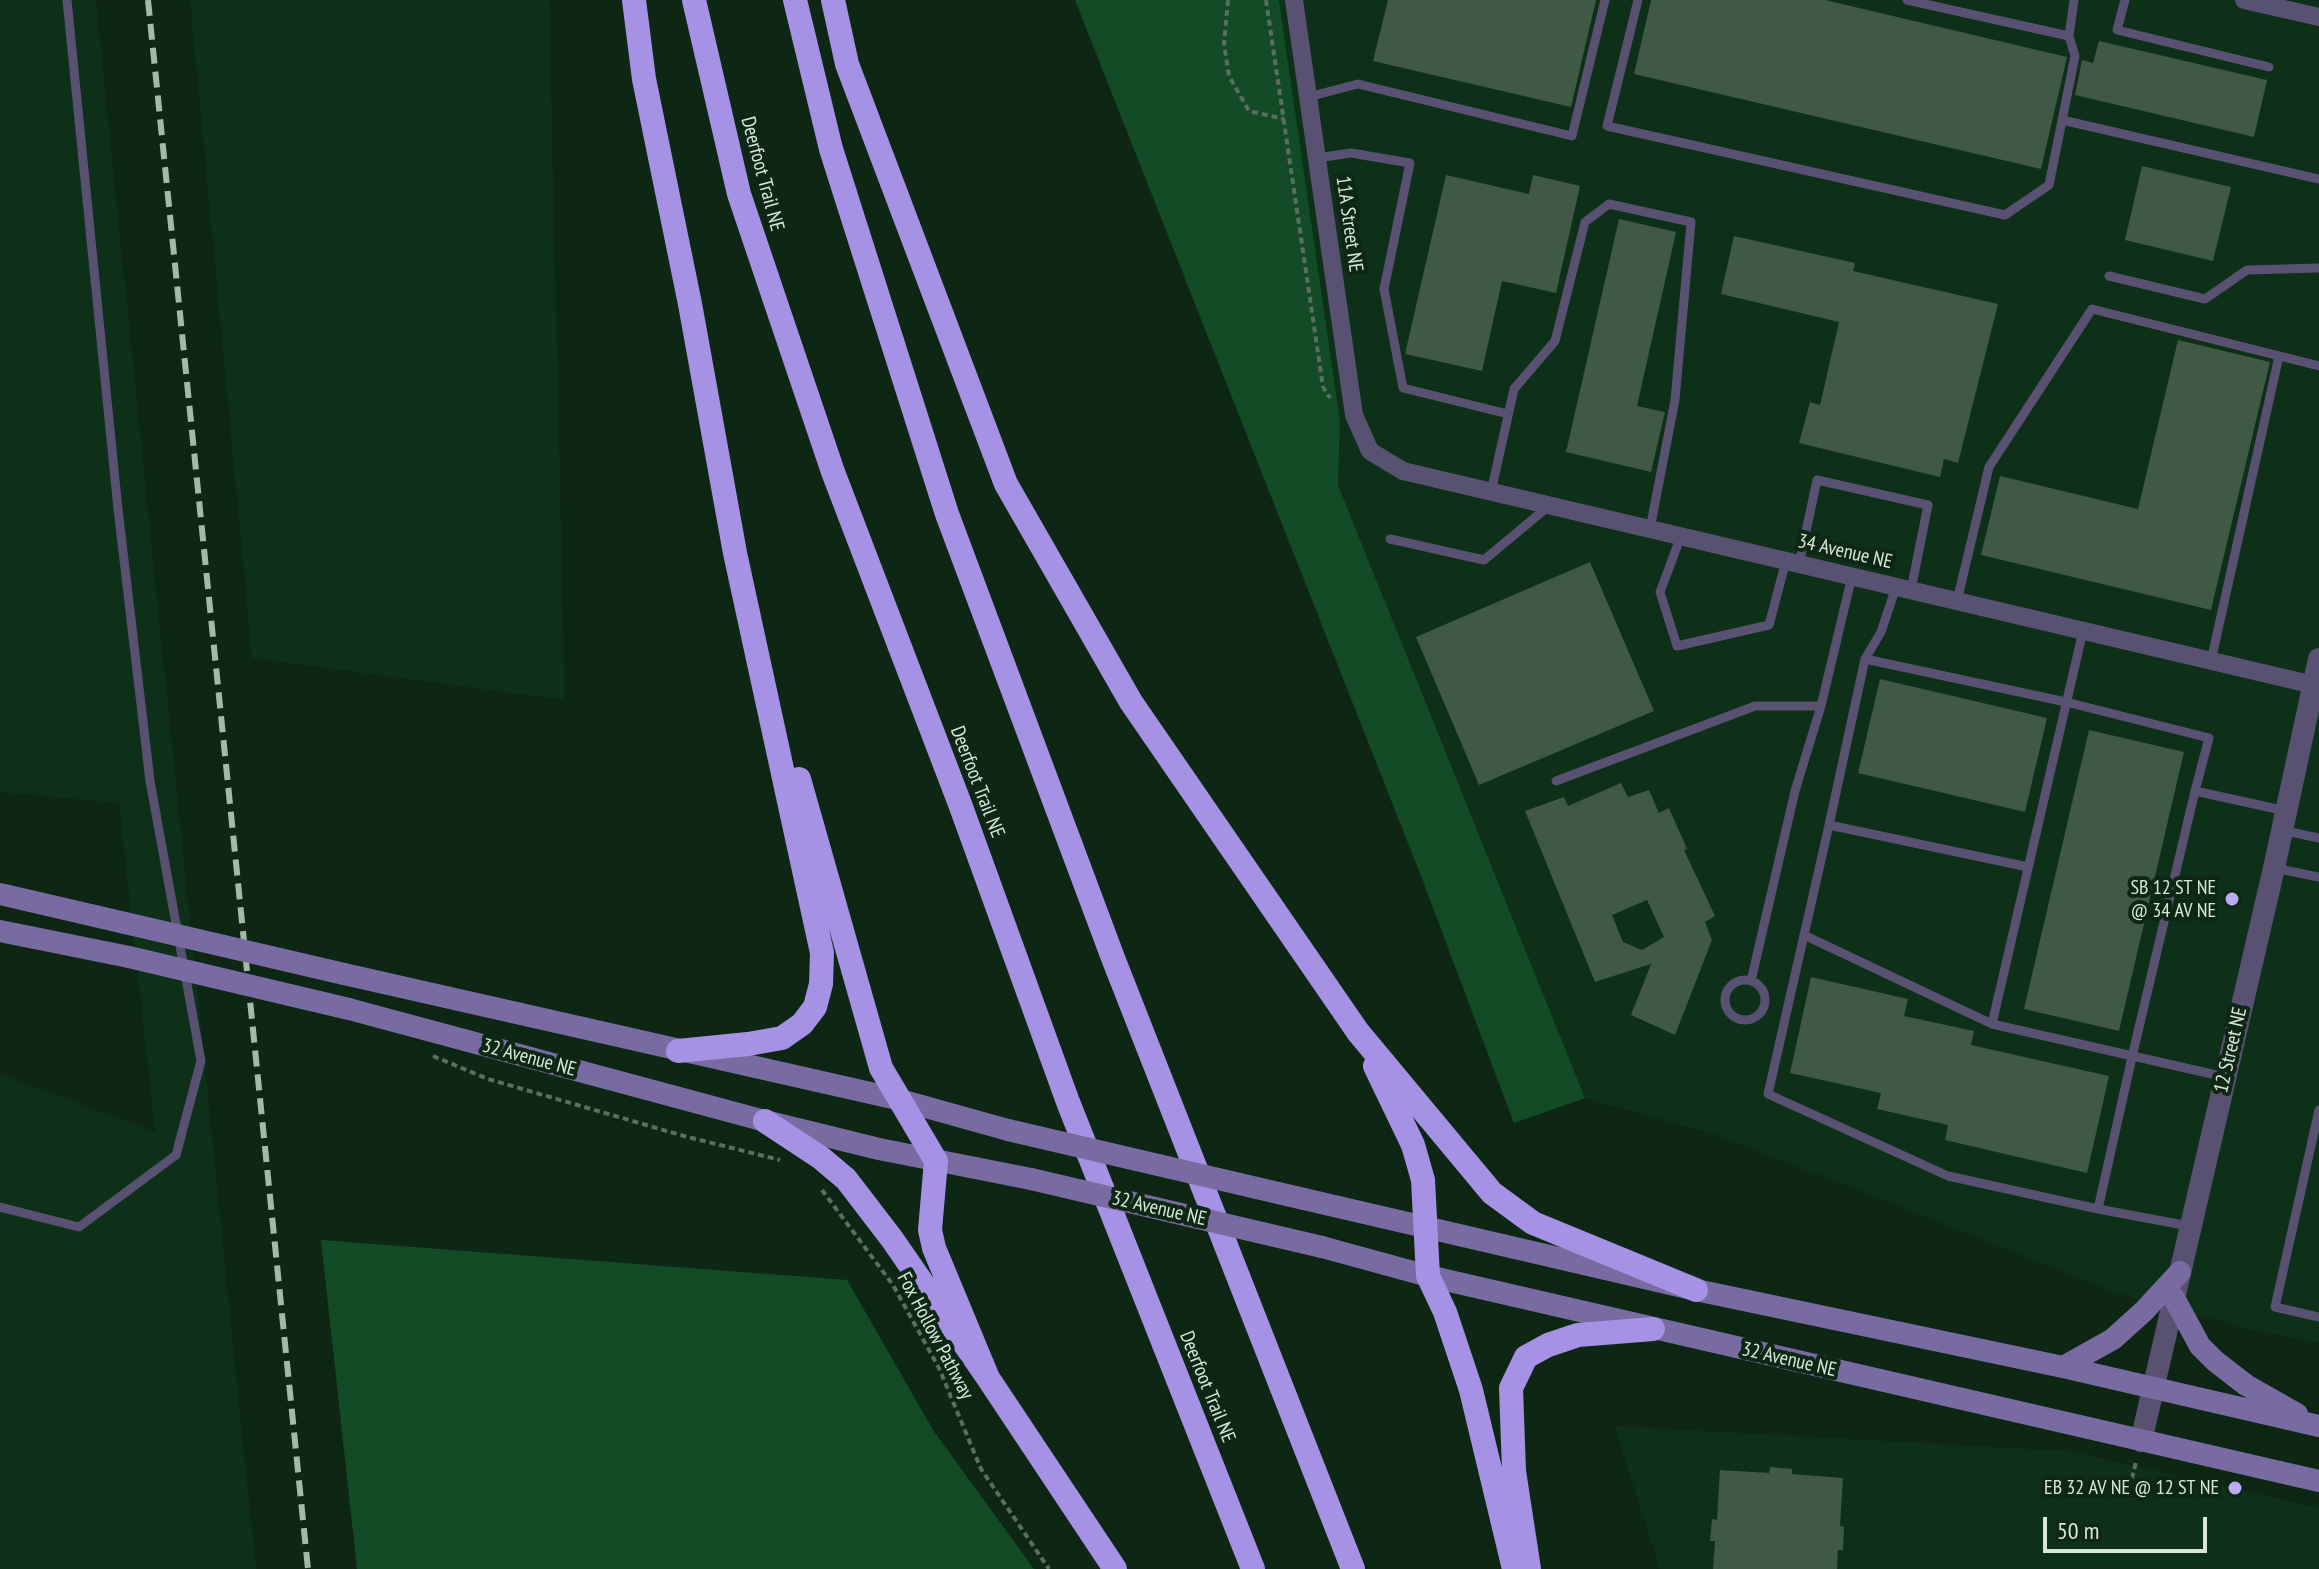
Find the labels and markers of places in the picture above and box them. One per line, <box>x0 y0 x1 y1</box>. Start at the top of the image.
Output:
place label: SB 12 ST NE @ 34 AV NE <box>2130 876 2216 923</box>
marker: SB 12 ST NE @ 34 AV NE <box>2223 890 2241 908</box>
place label: EB 32 AV NE @ 12 ST NE <box>2044 1476 2219 1500</box>
marker: EB 32 AV NE @ 12 ST NE <box>2226 1479 2244 1497</box>

